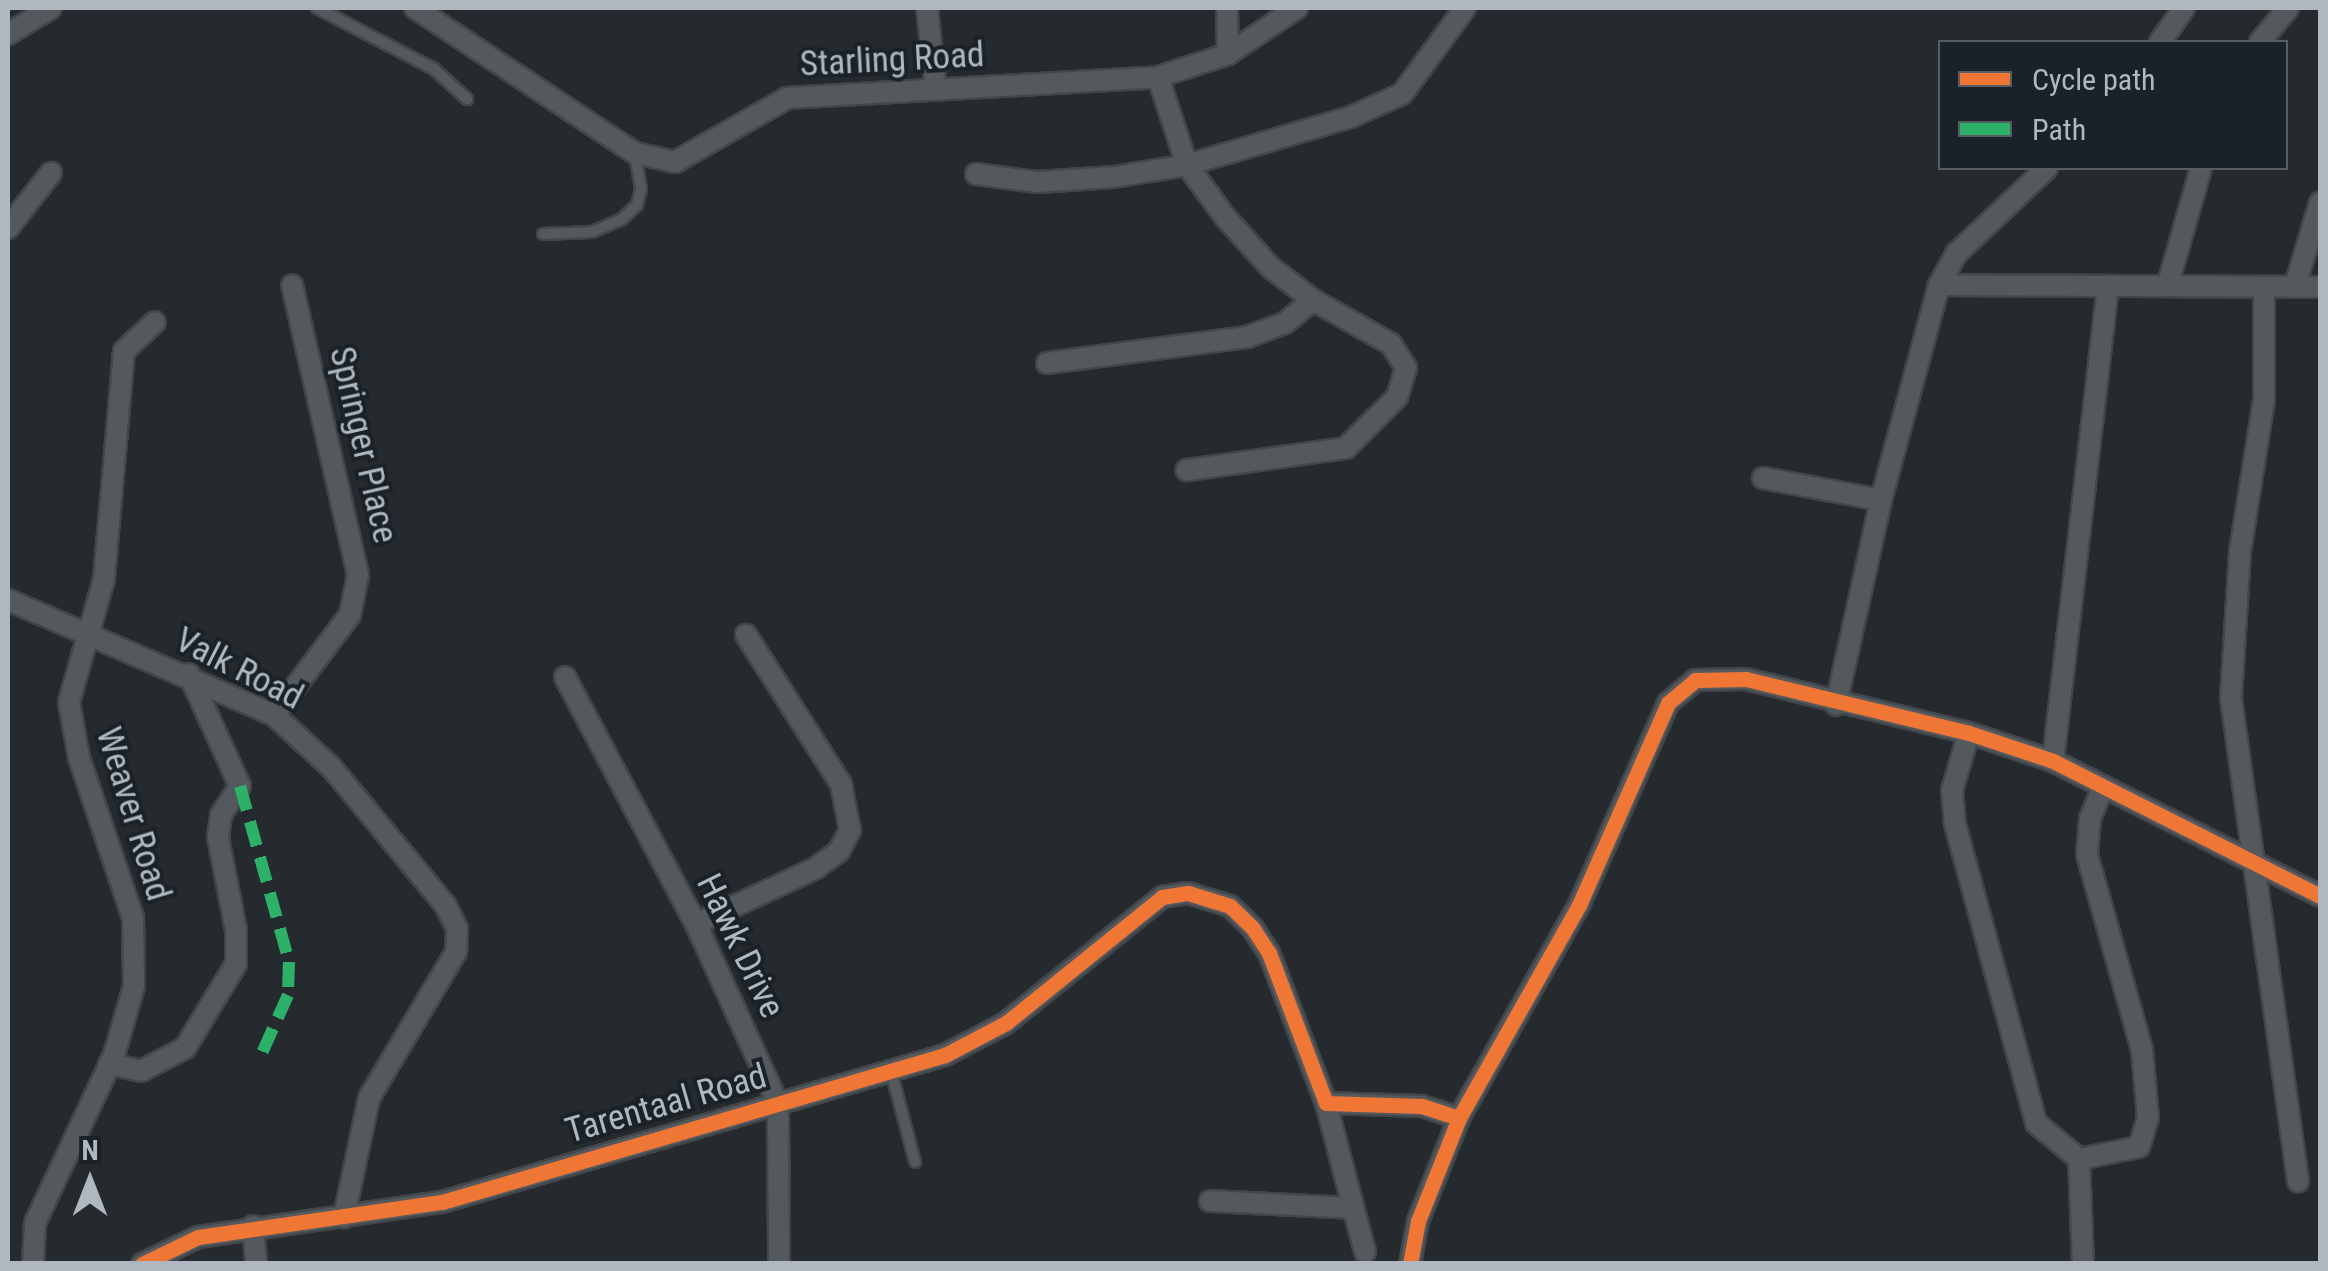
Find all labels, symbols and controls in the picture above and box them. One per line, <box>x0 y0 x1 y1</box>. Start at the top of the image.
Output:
street label: Starling Road <box>799 34 985 86</box>
legend <box>1938 40 2288 170</box>
text: Cycle path <box>2032 62 2156 97</box>
text: Path <box>2032 112 2086 147</box>
street label: Springer Place <box>320 343 406 547</box>
street label: Valk Road <box>168 619 310 719</box>
street label: Weaver Road <box>87 722 179 906</box>
street label: Hawk Drive <box>687 867 793 1025</box>
street label: Tarentaal Road <box>561 1055 771 1153</box>
north arrow <box>40 1131 140 1231</box>
text: N <box>81 1134 99 1167</box>

